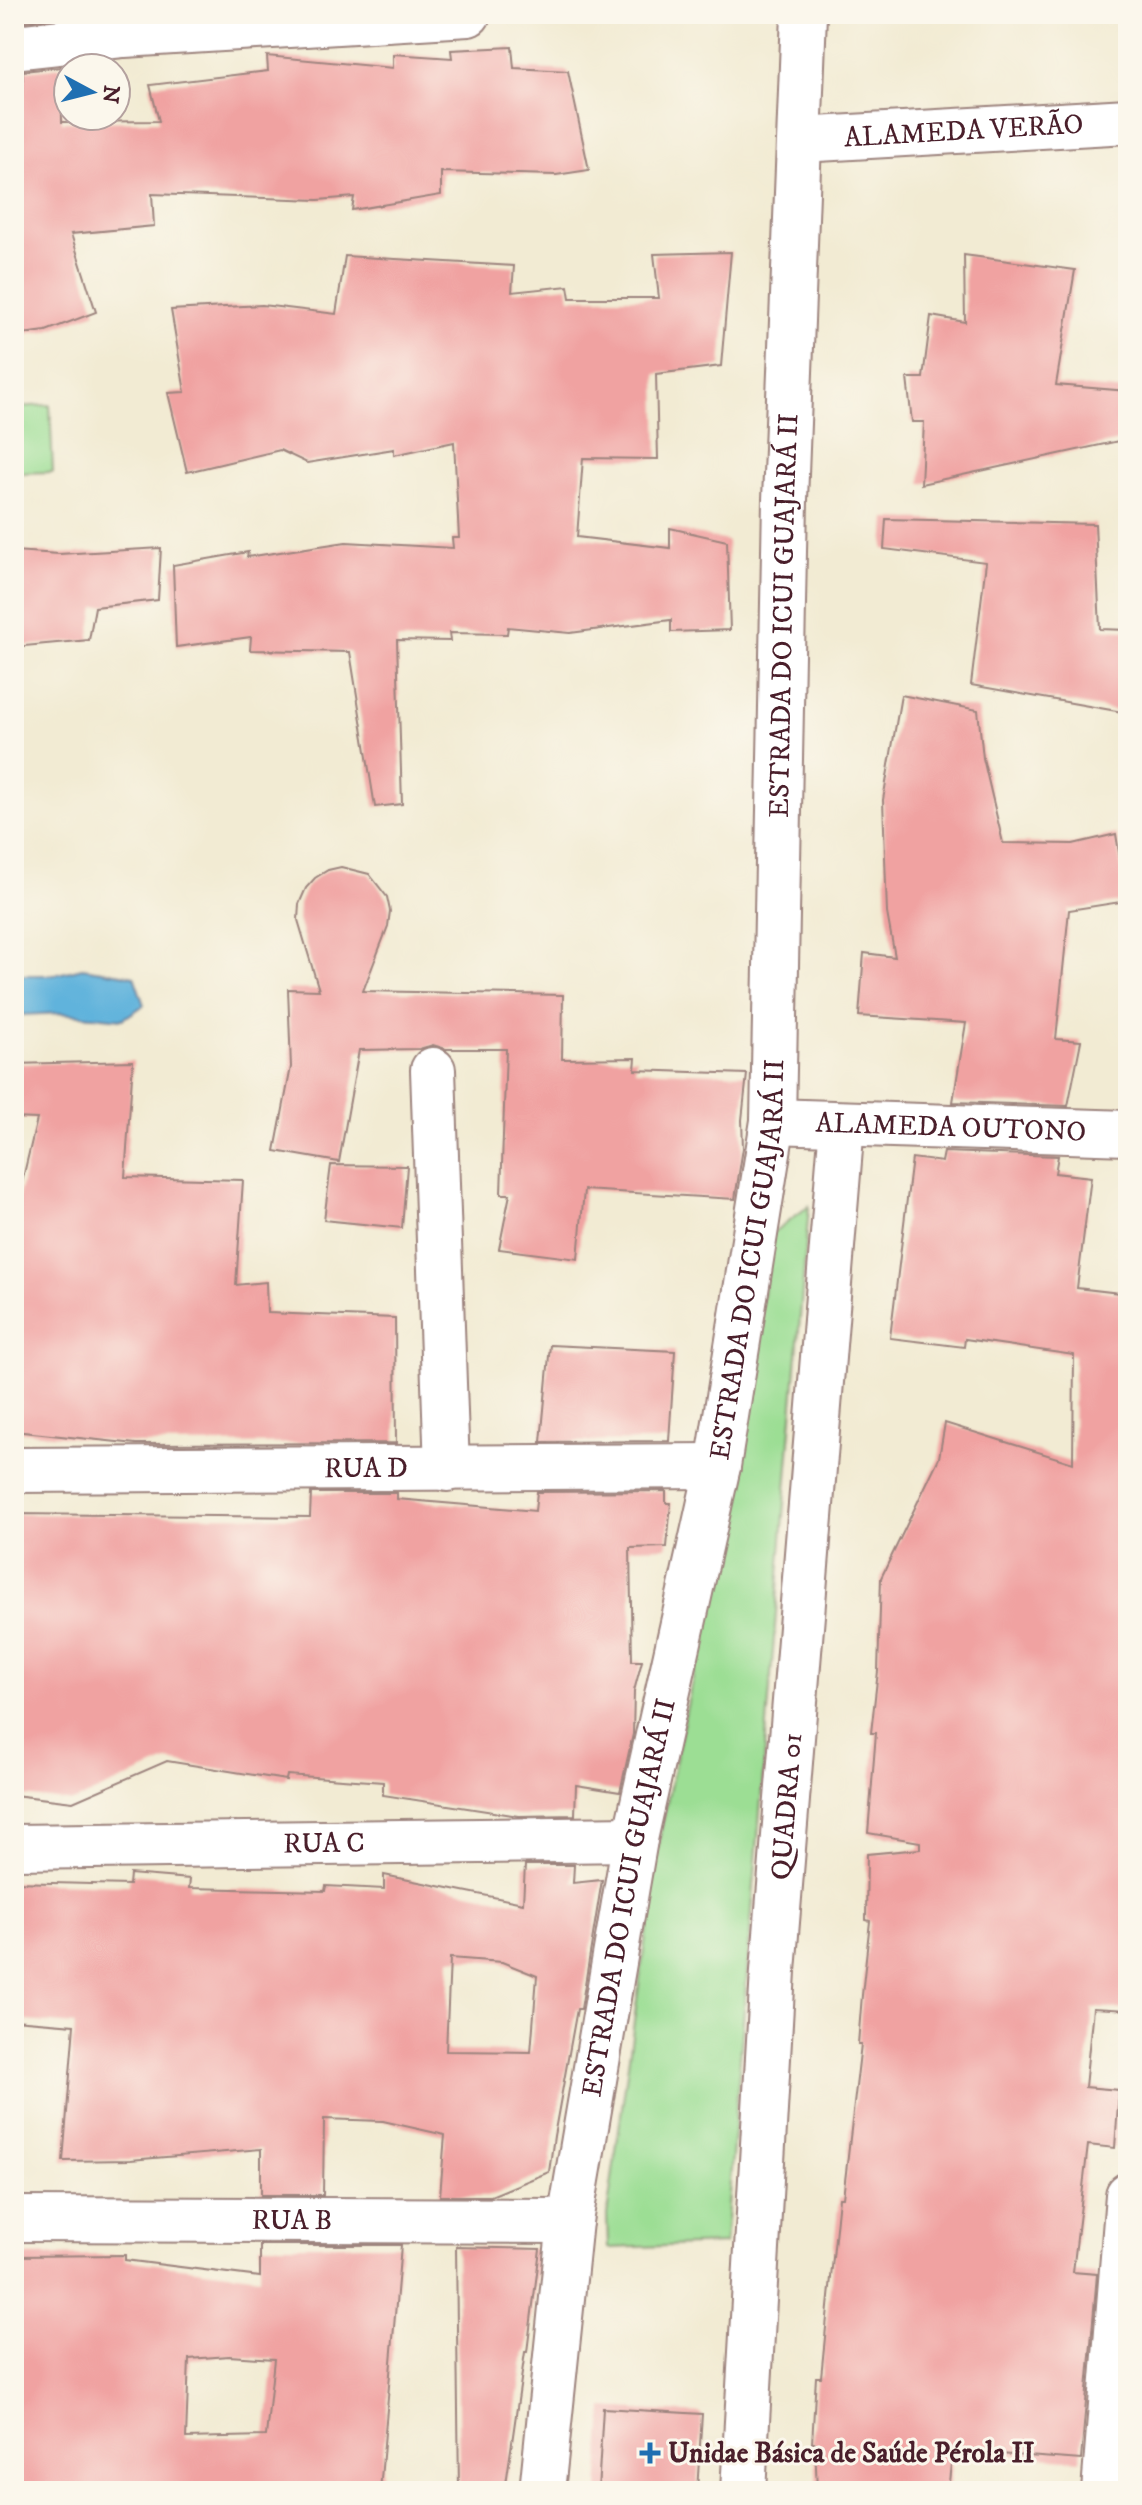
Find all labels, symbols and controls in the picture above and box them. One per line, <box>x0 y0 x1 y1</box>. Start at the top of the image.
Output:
north arrow <box>52 52 132 132</box>
text: N <box>96 84 125 105</box>
street label: ALAMEDA VERÃO <box>843 106 1084 155</box>
street label: ESTRADA DO ICUI GUAJARÁ II <box>761 413 806 818</box>
street label: ESTRADA DO ICUI GUAJARÁ II <box>702 1059 792 1462</box>
street label: ALAMEDA OUTONO <box>815 1105 1087 1149</box>
street label: RUA D <box>324 1450 408 1486</box>
street label: ESTRADA DO ICUI GUAJARÁ II <box>574 1695 683 2099</box>
street label: QUADRA 01 <box>763 1731 810 1881</box>
street label: RUA C <box>283 1825 365 1861</box>
street label: RUA B <box>252 2202 332 2238</box>
place label: Unidae Básica de Saúde Pérola II <box>668 2436 1035 2471</box>
marker: Unidae Básica de Saúde Pérola II <box>639 2442 661 2464</box>

